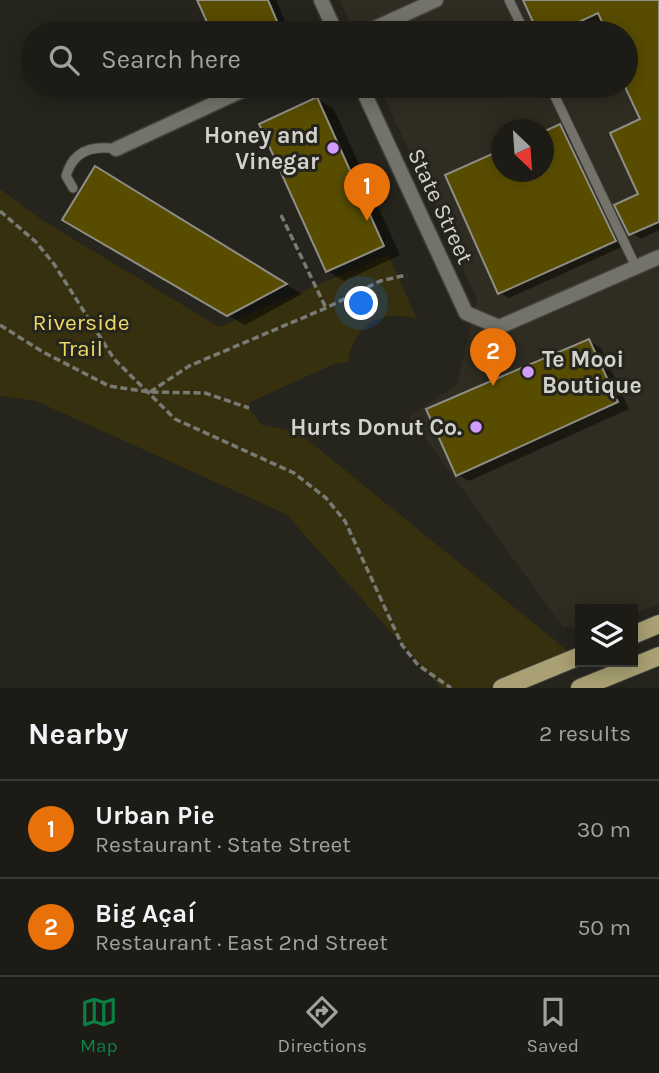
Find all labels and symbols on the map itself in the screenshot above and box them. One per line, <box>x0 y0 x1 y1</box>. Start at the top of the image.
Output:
north arrow <box>491 119 554 182</box>
place label: Honey and Vinegar <box>204 122 319 175</box>
marker: Honey and Vinegar <box>325 140 341 156</box>
street label: State Street <box>402 144 479 269</box>
pin: 1 <box>344 163 390 221</box>
your location <box>344 286 378 320</box>
park label: Riverside Trail <box>32 309 130 362</box>
pin: 2 <box>470 328 516 386</box>
place label: Te Mooi Boutique <box>542 346 642 399</box>
marker: Te Mooi Boutique <box>520 364 536 380</box>
place label: Hurts Donut Co. <box>290 414 462 441</box>
marker: Hurts Donut Co. <box>468 419 484 435</box>

